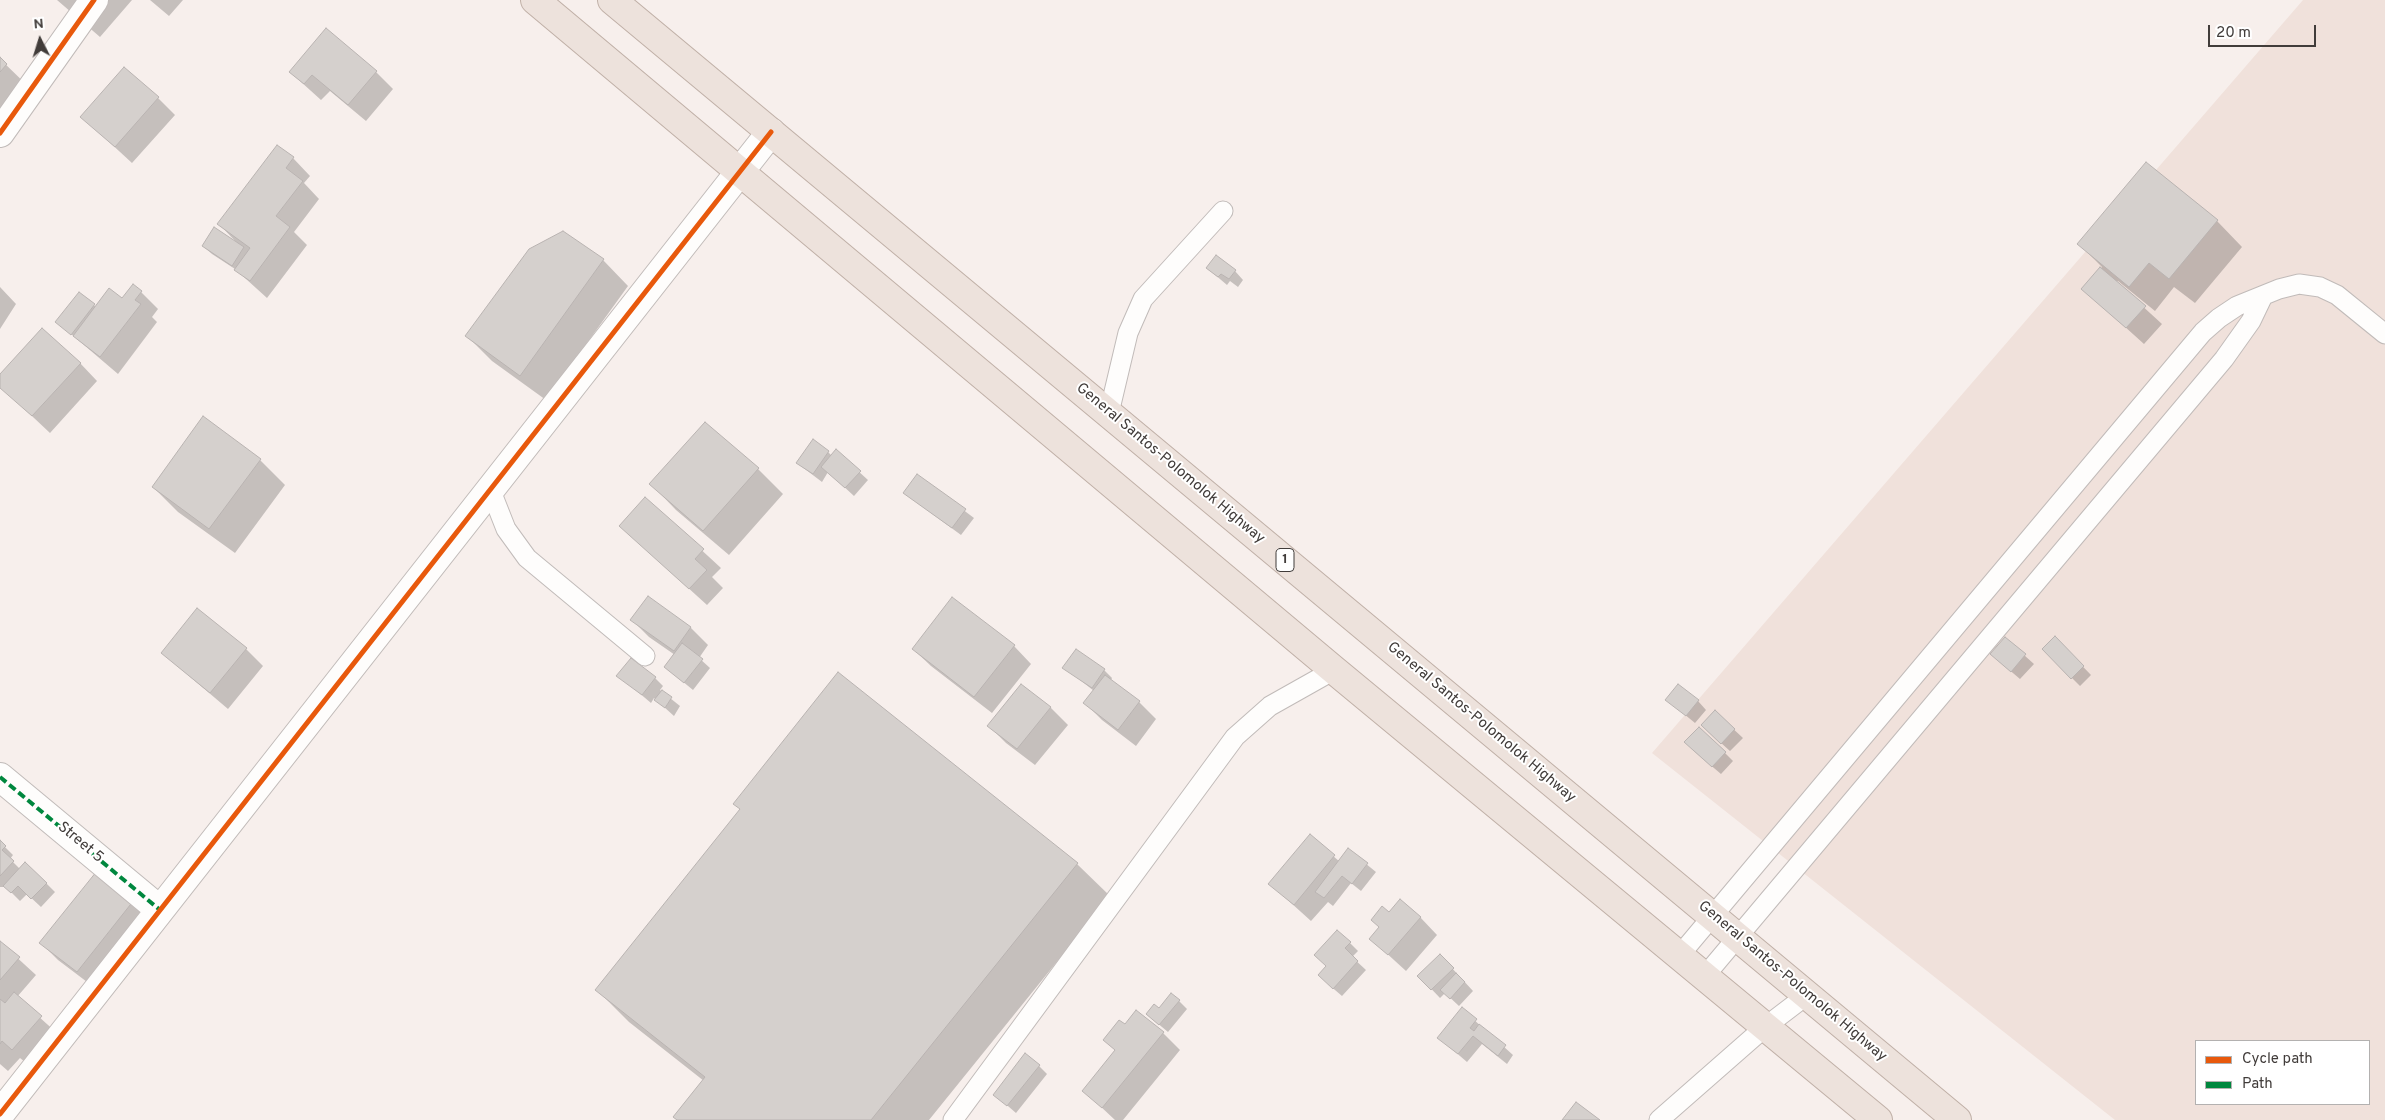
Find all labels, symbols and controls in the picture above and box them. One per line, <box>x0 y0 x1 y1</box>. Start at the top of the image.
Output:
north arrow <box>15 15 65 65</box>
scale bar <box>2210 15 2318 47</box>
text: N <box>33 16 44 33</box>
text: 20 m <box>2216 24 2251 43</box>
street label: General Santos-Polomolok Highway <box>1072 380 1268 548</box>
road number: 1 <box>1276 548 1294 572</box>
street label: General Santos-Polomolok Highway <box>1383 639 1579 807</box>
street label: Street 5 <box>53 819 107 867</box>
street label: General Santos-Polomolok Highway <box>1694 898 1890 1066</box>
legend <box>2195 1040 2370 1105</box>
text: Cycle path <box>2242 1050 2313 1069</box>
text: Path <box>2242 1075 2273 1094</box>

